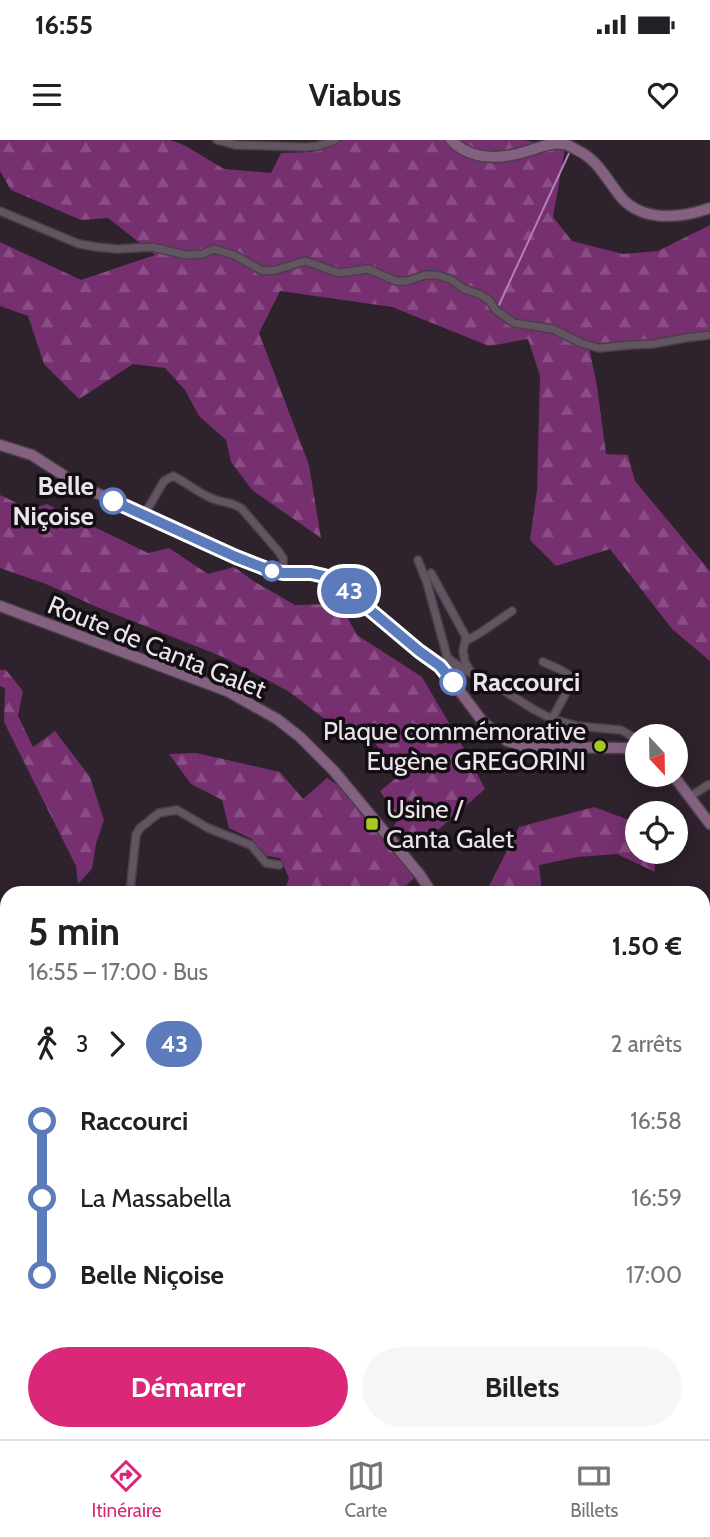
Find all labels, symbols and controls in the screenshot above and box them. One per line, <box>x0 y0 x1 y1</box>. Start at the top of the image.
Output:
text: 16:55 <box>35 9 93 41</box>
text: Viabus <box>309 75 401 114</box>
icon: menu <box>28 76 66 114</box>
icon: heart <box>644 76 682 114</box>
place label: Belle Niçoise <box>12 470 94 532</box>
marker: Belle Niçoise <box>100 488 126 514</box>
unlabelled marker <box>262 561 282 581</box>
line badge: 43 <box>318 568 380 614</box>
text: 43 <box>335 576 363 605</box>
street label: Route de Canta Galet <box>43 589 271 705</box>
place label: Raccourci <box>472 666 580 698</box>
marker: Raccourci <box>440 669 466 695</box>
place label: Plaque commémorative Eugène GREGORINI <box>323 715 586 777</box>
north arrow <box>625 724 688 788</box>
map controls <box>625 724 688 864</box>
marker: Plaque commémorative Eugène GREGORINI <box>592 738 608 754</box>
place label: Usine / Canta Galet <box>386 793 514 855</box>
button: locate <box>625 801 688 864</box>
marker: Usine / Canta Galet <box>364 816 380 832</box>
text: 5 min <box>28 908 120 955</box>
text: 1.50 € <box>612 930 682 962</box>
text: 16:55 – 17:00 · Bus <box>28 958 208 986</box>
icon: walk <box>28 1025 66 1063</box>
icon: forward <box>98 1025 136 1063</box>
text: 43 <box>160 1029 188 1058</box>
text: 3 <box>76 1030 88 1058</box>
text: 2 arrêts <box>610 1030 682 1058</box>
text: Raccourci <box>80 1105 188 1137</box>
text: 16:58 <box>630 1107 682 1135</box>
text: La Massabella <box>80 1182 231 1214</box>
text: 16:59 <box>631 1184 682 1212</box>
text: Belle Niçoise <box>80 1259 224 1291</box>
text: 17:00 <box>626 1261 682 1289</box>
button: Démarrer <box>28 1347 348 1427</box>
button: Billets <box>362 1347 682 1427</box>
tab: Itinéraire <box>92 1457 161 1522</box>
tab: Carte <box>344 1457 387 1522</box>
tab: Billets <box>570 1457 619 1522</box>

